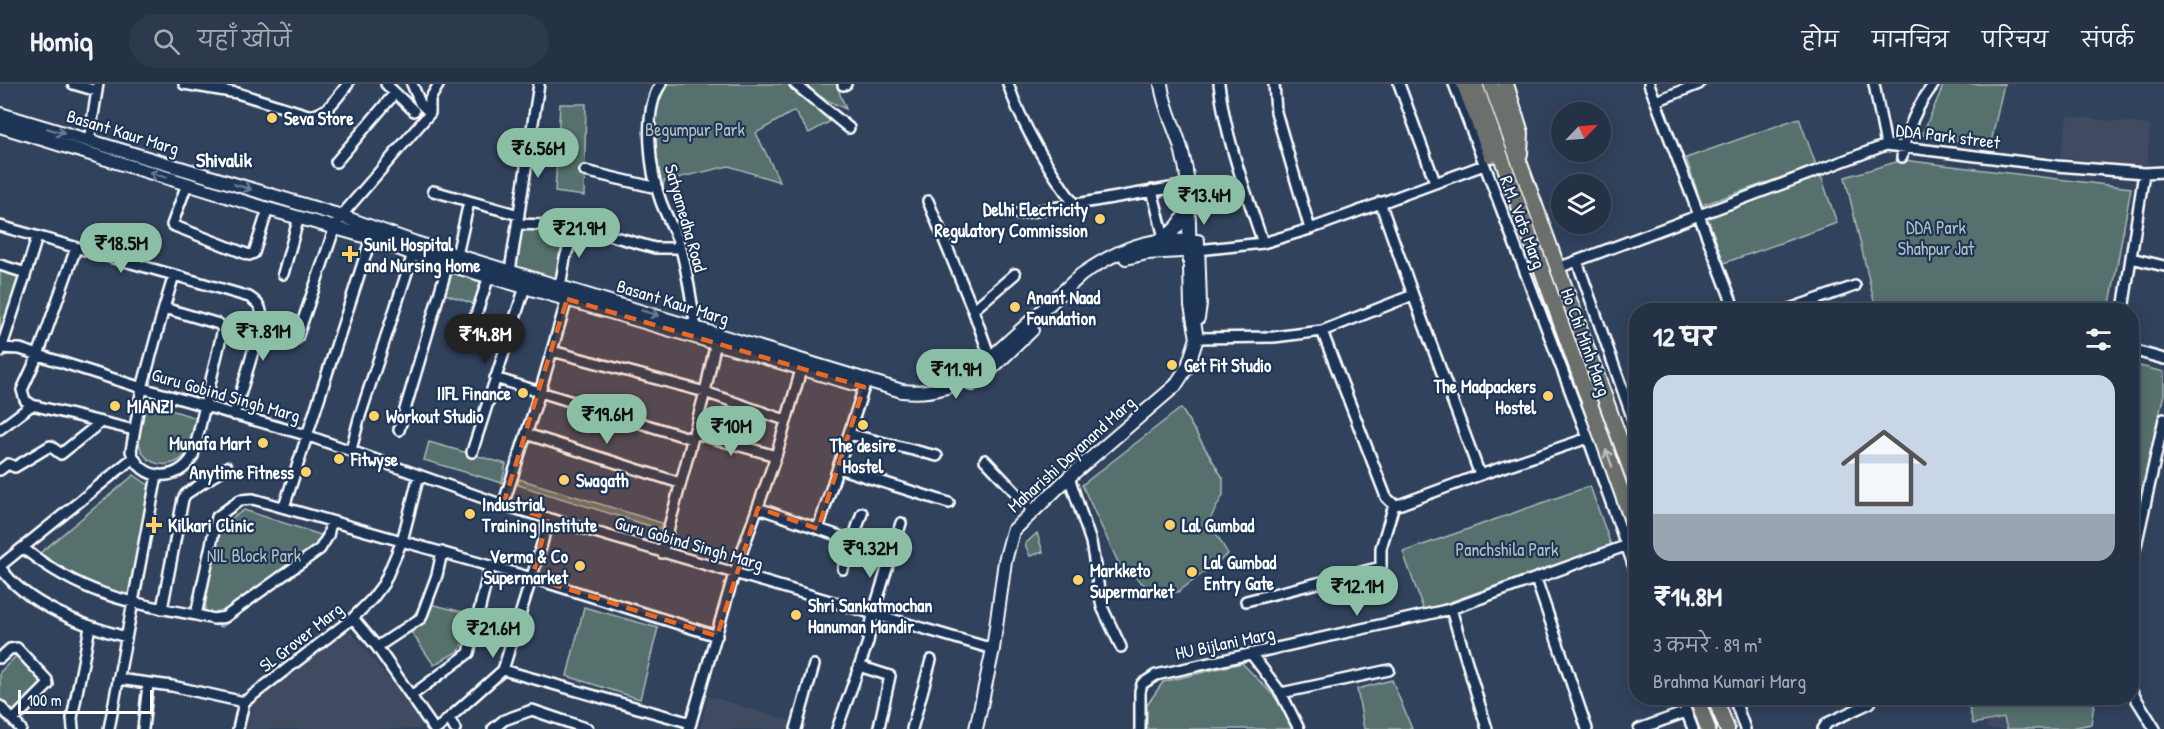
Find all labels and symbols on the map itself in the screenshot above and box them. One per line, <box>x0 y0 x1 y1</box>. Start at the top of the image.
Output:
north arrow <box>1551 102 1611 162</box>
street label: Basant Kaur Marg <box>64 103 182 161</box>
place label: Seva Store <box>284 106 354 131</box>
marker: Seva Store <box>265 111 279 125</box>
park label: Begumpur Park <box>645 117 745 142</box>
street label: DDA Park street <box>1894 117 2002 155</box>
one-way arrow <box>46 126 65 137</box>
pin: ₹6.56M <box>489 128 587 179</box>
district label: Shivalik <box>196 146 253 173</box>
street label: Satyamedha Road <box>659 161 713 275</box>
one-way arrow <box>149 169 168 180</box>
street label: R.M. Vats Marg <box>1494 172 1552 272</box>
pin: ₹13.4M <box>1155 175 1253 226</box>
one-way arrow <box>233 182 252 193</box>
place label: Delhi Electricity Regulatory Commission <box>935 197 1088 244</box>
pin: ₹21.9M <box>530 208 628 259</box>
marker: Delhi Electricity Regulatory Commission <box>1093 212 1107 226</box>
park label: DDA Park Shahpur Jat <box>1898 215 1975 261</box>
pin: ₹18.5M <box>72 223 170 274</box>
place label: Sunil Hospital and Nursing Home <box>364 232 481 279</box>
marker: Sunil Hospital and Nursing Home <box>341 245 359 263</box>
street label: Basant Kaur Marg <box>614 273 732 331</box>
place label: Anant Naad Foundation <box>1026 285 1100 331</box>
street label: Ho Chi Minh Marg <box>1555 285 1617 399</box>
marker: Anant Naad Foundation <box>1008 300 1022 314</box>
one-way arrow <box>640 308 659 319</box>
pin: ₹7.81M <box>214 311 312 362</box>
pin: ₹14.8M <box>436 314 534 365</box>
pin: ₹11.9M <box>907 349 1005 400</box>
place label: Get Fit Studio <box>1184 353 1272 378</box>
marker: Get Fit Studio <box>1165 358 1179 372</box>
street label: Guru Gobind Singh Marg <box>149 362 303 428</box>
place label: The Madpackers Hostel <box>1433 374 1537 420</box>
place label: IIFL Finance <box>437 381 512 406</box>
marker: IIFL Finance <box>516 386 530 400</box>
marker: The Madpackers Hostel <box>1541 389 1555 403</box>
street label: Maharishi Dayanand Marg <box>1002 390 1140 518</box>
place label: MIANZI <box>127 394 174 419</box>
pin: ₹19.6M <box>558 394 656 445</box>
marker: MIANZI <box>108 399 122 413</box>
place label: Workout Studio <box>386 404 484 429</box>
pin: ₹10M <box>695 406 767 457</box>
marker: Workout Studio <box>367 409 381 423</box>
marker: The desire Hostel <box>856 418 870 432</box>
place label: Munafa Mart <box>169 431 252 456</box>
place label: The desire Hostel <box>829 433 897 479</box>
marker: Munafa Mart <box>256 436 270 450</box>
place label: Fitwyse <box>350 447 399 473</box>
one-way arrow <box>1603 449 1614 468</box>
marker: Fitwyse <box>332 452 346 466</box>
place label: Anytime Fitness <box>190 460 294 486</box>
marker: Anytime Fitness <box>299 465 313 479</box>
place label: Swagath <box>576 468 629 494</box>
marker: Swagath <box>557 473 571 487</box>
place label: Industrial Training Institute <box>481 492 598 539</box>
marker: Industrial Training Institute <box>463 507 477 521</box>
street label: Guru Gobind Singh Marg <box>612 510 766 576</box>
place label: Kilkari Clinic <box>168 513 255 538</box>
place label: Lal Gumbad <box>1182 513 1254 538</box>
marker: Kilkari Clinic <box>145 516 163 534</box>
marker: Lal Gumbad <box>1163 518 1177 532</box>
pin: ₹9.32M <box>821 528 919 579</box>
park label: Panchshila Park <box>1455 537 1559 562</box>
park label: NIL Block Park <box>207 543 302 568</box>
place label: Verma & Co Supermarket <box>484 544 569 591</box>
place label: Lal Gumbad Entry Gate <box>1204 550 1276 597</box>
place label: Markketo Supermarket <box>1090 558 1175 605</box>
marker: Verma & Co Supermarket <box>573 559 587 573</box>
marker: Lal Gumbad Entry Gate <box>1185 565 1199 579</box>
pin: ₹12.1M <box>1308 566 1406 617</box>
marker: Markketo Supermarket <box>1071 573 1085 587</box>
place label: Shri Sankatmochan Hanuman Mandir <box>808 593 932 639</box>
street label: SL Grover Marg <box>254 596 348 678</box>
pin: ₹21.6M <box>444 608 542 659</box>
marker: Shri Sankatmochan Hanuman Mandir <box>789 608 803 622</box>
street label: HU Bijlani Marg <box>1173 620 1277 666</box>
scale bar <box>18 687 153 714</box>

